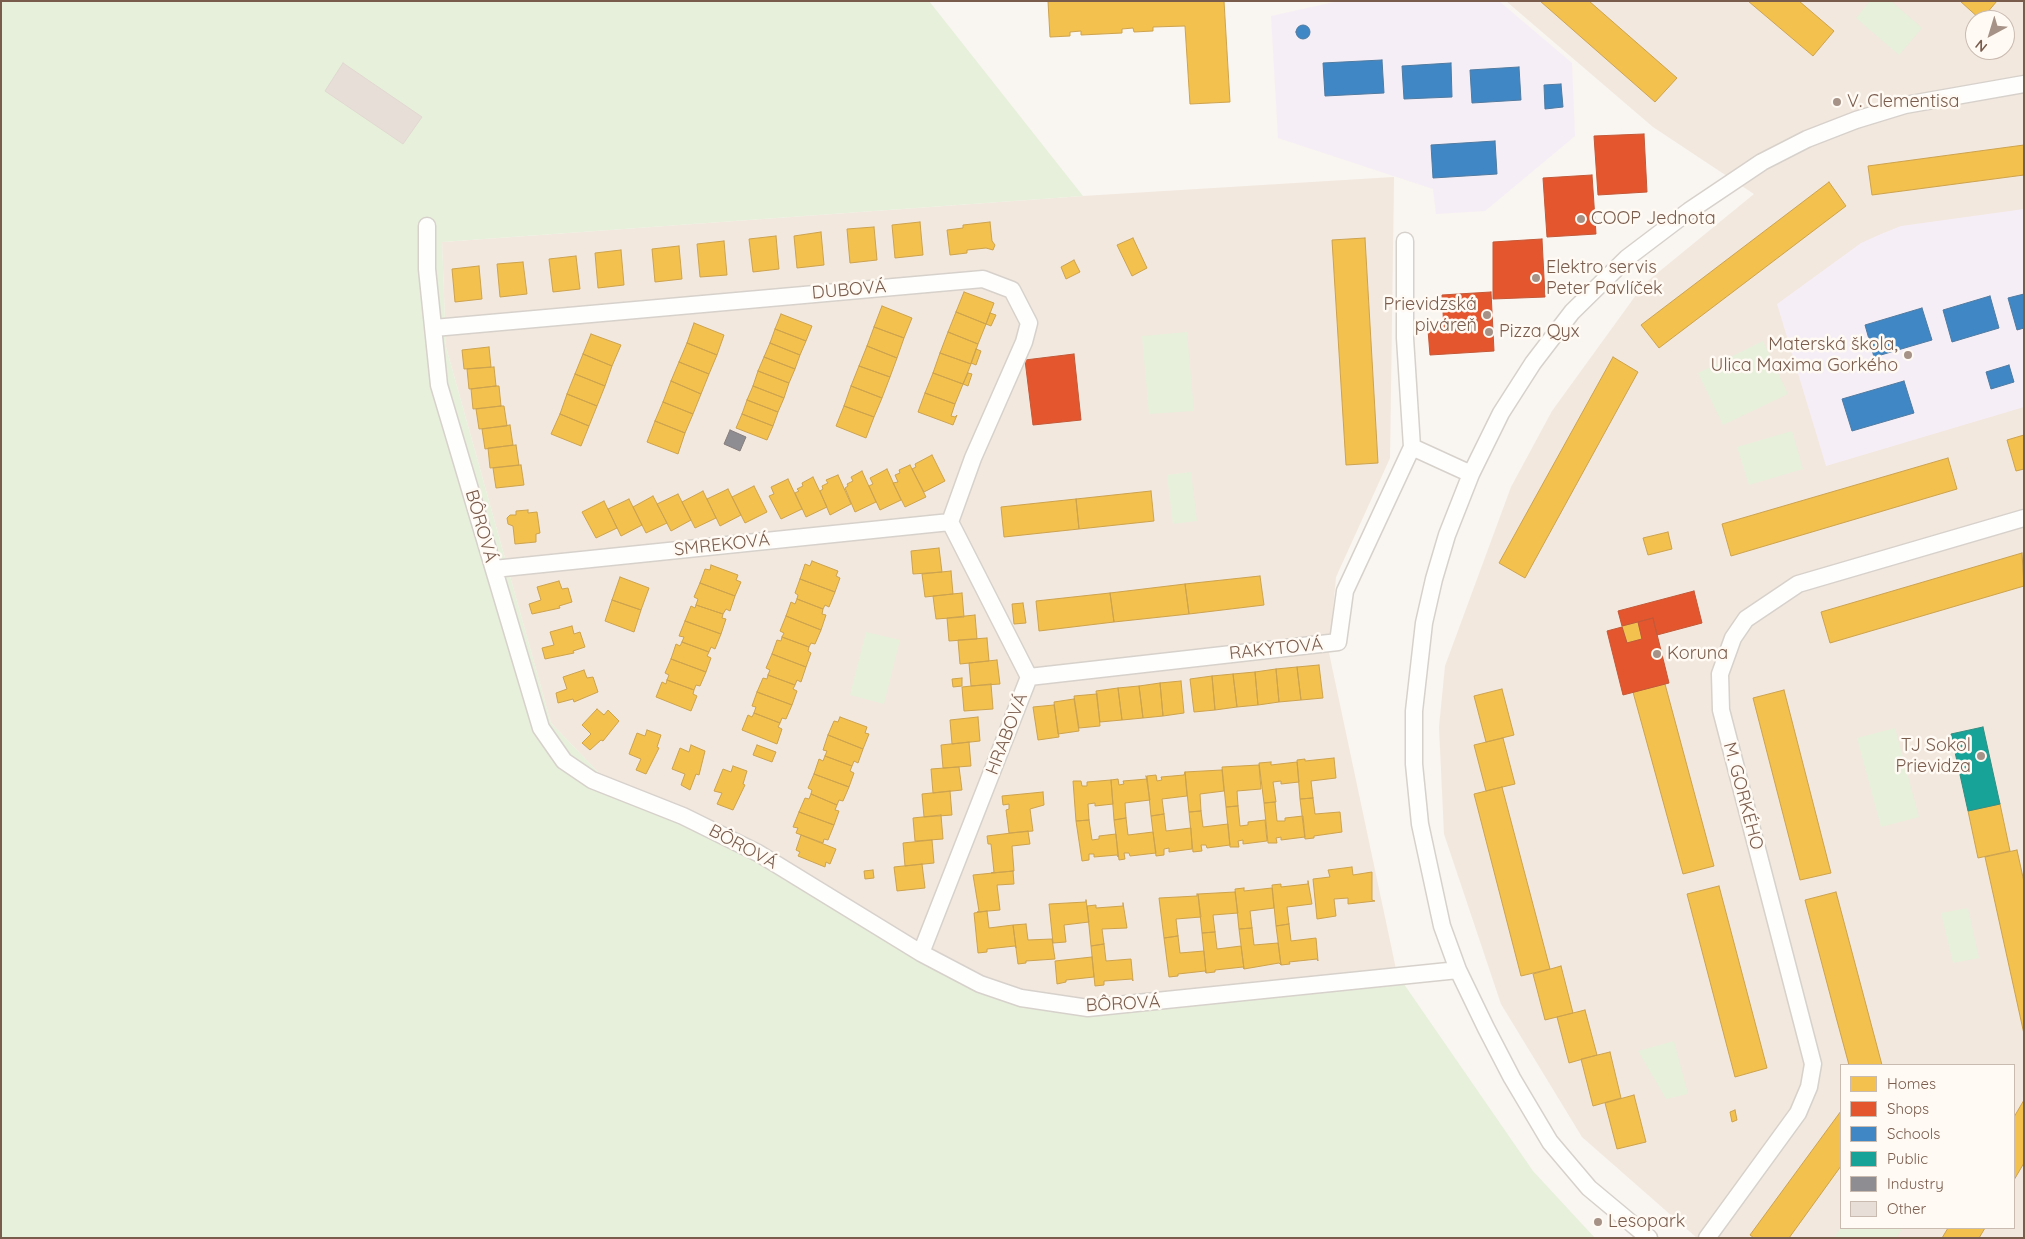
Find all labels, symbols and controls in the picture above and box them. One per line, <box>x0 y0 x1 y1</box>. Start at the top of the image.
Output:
north arrow <box>1965 10 2015 60</box>
text: N <box>1972 36 1991 56</box>
place label: V. Clementisa <box>1847 91 1959 113</box>
marker: V. Clementisa <box>1831 96 1843 108</box>
place label: COOP Jednota <box>1591 208 1716 230</box>
marker: COOP Jednota <box>1575 213 1587 225</box>
place label: Elektro servis Peter Pavlíček <box>1546 257 1663 300</box>
marker: Elektro servis Peter Pavlíček <box>1530 272 1542 284</box>
street label: DUBOVÁ <box>811 276 887 304</box>
place label: Prievidzská piváreň <box>1384 294 1477 336</box>
marker: Prievidzská piváreň <box>1481 309 1493 321</box>
place label: Pizza Qyx <box>1499 321 1580 343</box>
marker: Pizza Qyx <box>1483 326 1495 338</box>
place label: Materská škola, Ulica Maxima Gorkého <box>1711 334 1898 376</box>
marker: Materská škola, Ulica Maxima Gorkého <box>1902 349 1914 361</box>
street label: BÔROVÁ <box>460 487 502 565</box>
street label: SMREKOVÁ <box>673 529 771 561</box>
street label: RAKYTOVÁ <box>1228 633 1324 665</box>
place label: Koruna <box>1667 643 1728 665</box>
marker: Koruna <box>1651 648 1663 660</box>
street label: HRABOVÁ <box>982 690 1032 778</box>
place label: TJ Sokol Prievidza <box>1896 735 1971 778</box>
street label: M. GORKÉHO <box>1718 740 1768 852</box>
marker: TJ Sokol Prievidza <box>1975 750 1987 762</box>
street label: BÔROVÁ <box>705 820 781 874</box>
street label: BÔROVÁ <box>1085 991 1161 1017</box>
legend <box>1840 1064 2015 1229</box>
text: Homes <box>1887 1074 1936 1093</box>
text: Shops <box>1887 1099 1929 1118</box>
text: Schools <box>1887 1124 1940 1143</box>
text: Public <box>1887 1149 1928 1168</box>
text: Industry <box>1887 1174 1944 1193</box>
text: Other <box>1887 1199 1926 1218</box>
place label: Lesopark <box>1608 1211 1685 1233</box>
marker: Lesopark <box>1592 1216 1604 1228</box>

